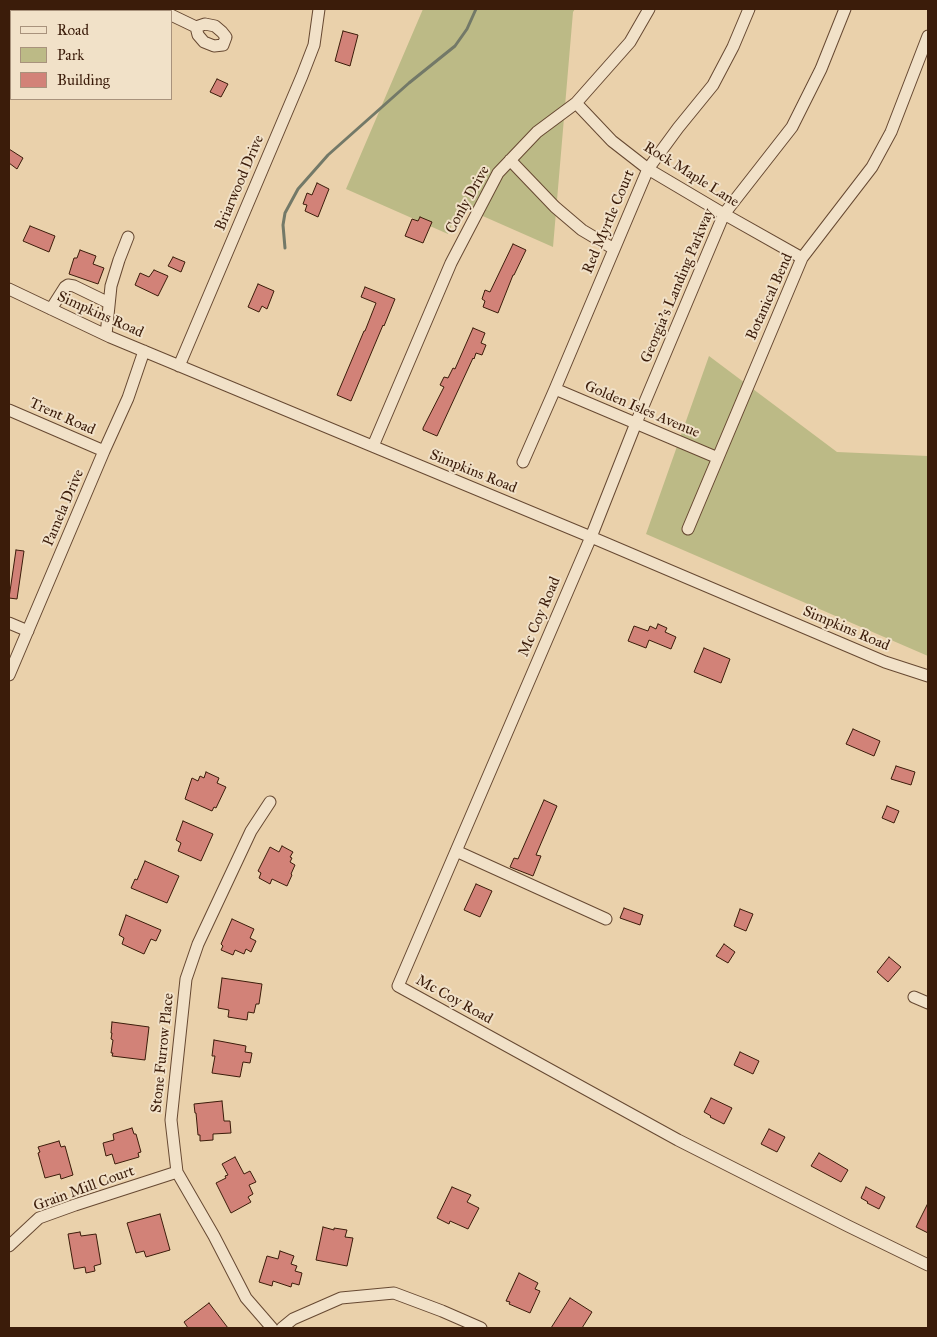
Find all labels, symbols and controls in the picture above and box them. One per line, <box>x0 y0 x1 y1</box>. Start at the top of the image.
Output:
legend <box>10 10 172 100</box>
text: Road <box>57 21 89 39</box>
text: Park <box>57 46 84 64</box>
text: Building <box>57 71 110 89</box>
street label: Briarwood Drive <box>212 132 268 234</box>
street label: Rock Maple Lane <box>640 138 742 212</box>
street label: Conly Drive <box>442 163 494 237</box>
street label: Red Myrtle Court <box>579 167 639 277</box>
street label: Georgia's Landing Parkway <box>637 206 719 366</box>
street label: Botanical Bend <box>743 251 797 343</box>
street label: Simpkins Road <box>54 288 146 342</box>
street label: Golden Isles Avenue <box>582 378 702 442</box>
street label: Trent Road <box>26 394 98 440</box>
street label: Simpkins Road <box>427 446 519 498</box>
street label: Pamela Drive <box>40 467 88 549</box>
street label: Mc Coy Road <box>515 574 565 660</box>
street label: Simpkins Road <box>800 603 892 655</box>
street label: Mc Coy Road <box>413 972 495 1028</box>
street label: Stone Furrow Place <box>148 992 178 1114</box>
street label: Grain Mill Court <box>31 1162 137 1216</box>

